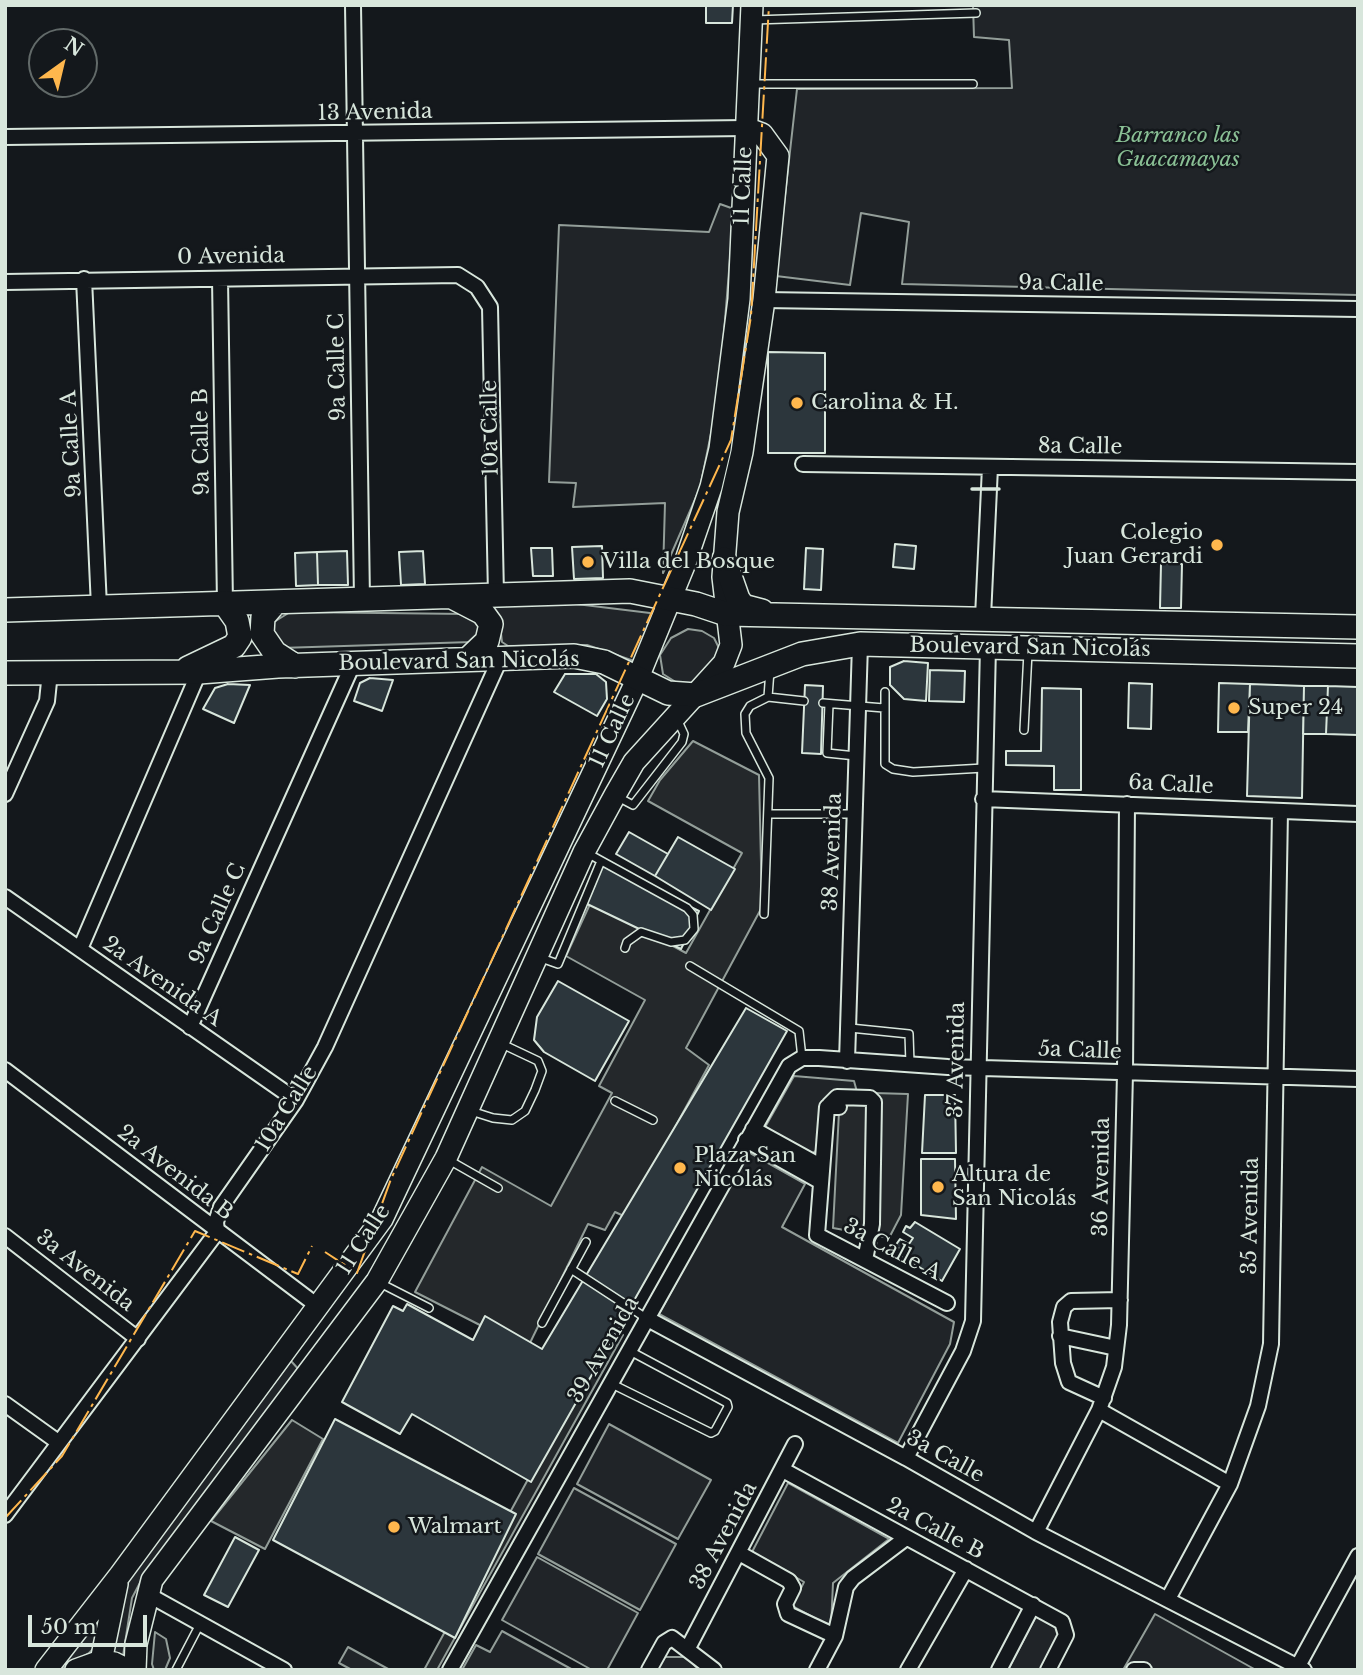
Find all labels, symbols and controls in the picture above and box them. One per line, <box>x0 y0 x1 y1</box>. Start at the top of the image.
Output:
north arrow <box>28 28 98 98</box>
text: N <box>60 32 88 61</box>
street label: 13 Avenida <box>317 99 433 127</box>
park label: Barranco las Guacamayas <box>1116 123 1240 173</box>
street label: 11 Calle <box>730 146 758 226</box>
street label: 0 Avenida <box>177 243 285 271</box>
street label: 9a Calle <box>1018 271 1104 297</box>
street label: 9a Calle C <box>324 313 352 421</box>
street label: 10a Calle <box>478 380 504 476</box>
street label: 9a Calle B <box>188 388 216 496</box>
street label: 9a Calle A <box>57 390 87 498</box>
place label: Carolina & H. <box>811 390 959 416</box>
marker: Carolina & H. <box>789 395 805 411</box>
street label: 8a Calle <box>1038 434 1122 460</box>
place label: Colegio Juan Gerardi <box>1066 520 1203 570</box>
marker: Colegio Juan Gerardi <box>1209 537 1225 553</box>
place label: Villa del Bosque <box>602 549 775 575</box>
marker: Villa del Bosque <box>580 554 596 570</box>
street label: Boulevard San Nicolás <box>909 633 1151 663</box>
street label: Boulevard San Nicolás <box>338 647 580 677</box>
street label: 11 Calle <box>585 690 641 772</box>
place label: Super 24 <box>1248 695 1343 721</box>
marker: Super 24 <box>1226 700 1242 716</box>
street label: 6a Calle <box>1128 770 1214 800</box>
street label: 38 Avenida <box>818 792 848 912</box>
street label: 9a Calle C <box>184 859 252 969</box>
street label: 2a Avenida A <box>98 932 226 1032</box>
street label: 37 Avenida <box>943 1002 971 1118</box>
street label: 5a Calle <box>1038 1037 1122 1065</box>
street label: 10a Calle <box>251 1062 323 1156</box>
street label: 36 Avenida <box>1088 1117 1116 1237</box>
street label: 2a Avenida B <box>112 1120 238 1226</box>
place label: Plaza San Nicolás <box>694 1143 796 1193</box>
street label: 35 Avenida <box>1237 1157 1265 1275</box>
marker: Plaza San Nicolás <box>672 1160 688 1176</box>
place label: Altura de San Nicolás <box>952 1162 1077 1212</box>
marker: Altura de San Nicolás <box>930 1179 946 1195</box>
street label: 11 Calle <box>332 1200 396 1280</box>
street label: 3a Calle A <box>839 1214 945 1286</box>
street label: 3a Avenida <box>31 1225 139 1317</box>
street label: 39 Avenida <box>563 1292 645 1408</box>
street label: 3a Calle <box>902 1425 988 1489</box>
street label: 38 Avenida <box>685 1478 763 1594</box>
street label: 2a Calle B <box>882 1493 988 1565</box>
place label: Walmart <box>408 1514 501 1540</box>
marker: Walmart <box>386 1519 402 1535</box>
scale bar <box>32 1602 150 1646</box>
text: 50 m <box>41 1614 96 1640</box>

